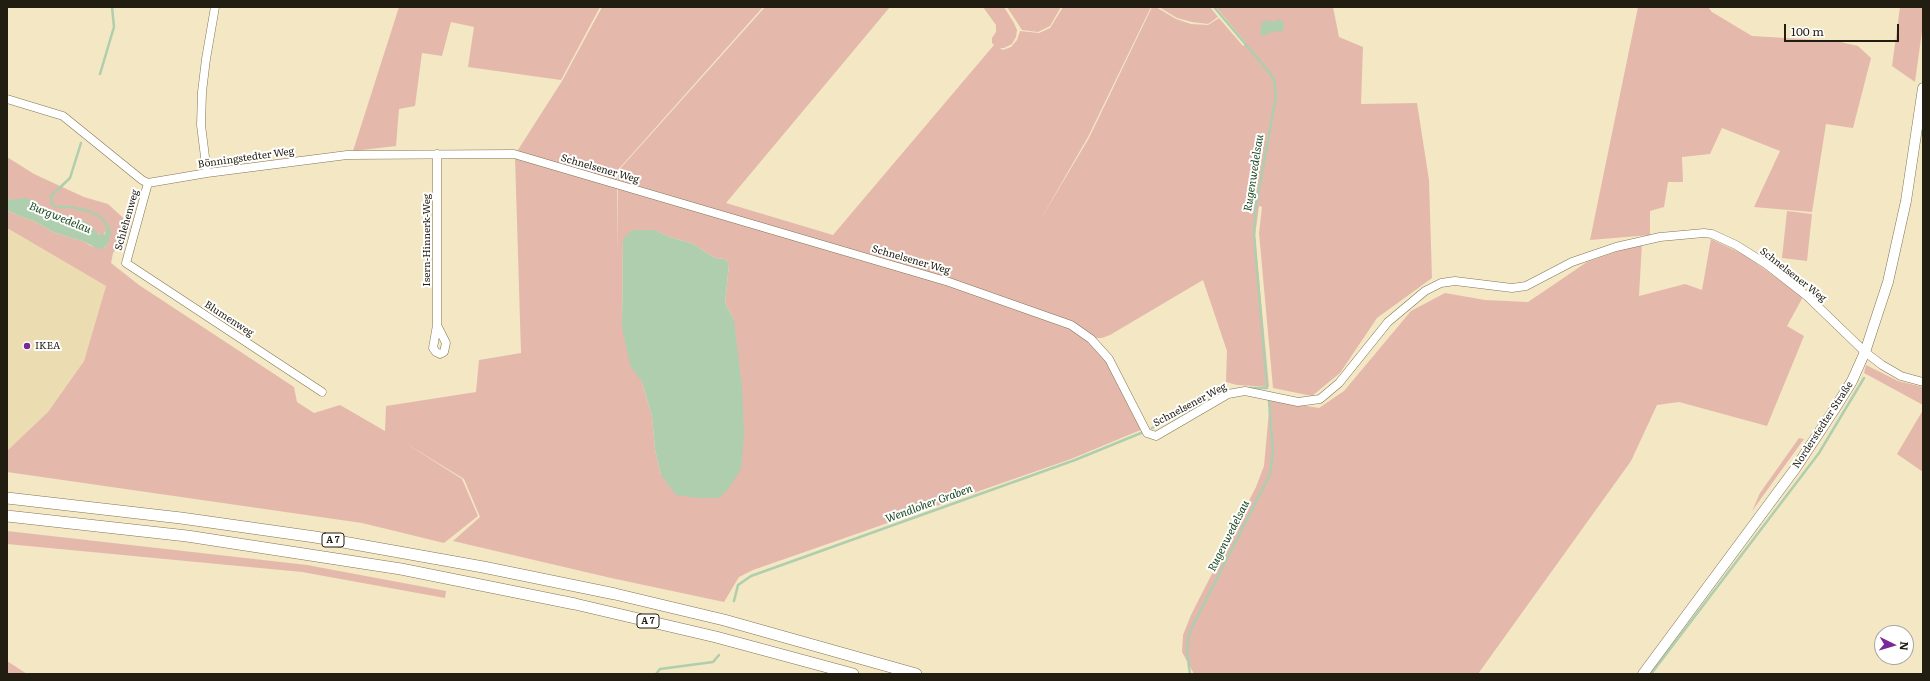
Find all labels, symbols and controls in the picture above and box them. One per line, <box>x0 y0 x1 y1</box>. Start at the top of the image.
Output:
scale bar <box>1786 16 1901 42</box>
text: 100 m <box>1791 22 1824 40</box>
water label: Rugenwedelsau <box>1241 133 1267 213</box>
street label: Bönningstedter Weg <box>197 145 295 171</box>
street label: Schnelsener Weg <box>559 152 641 186</box>
street label: Schlehenweg <box>113 188 141 252</box>
street label: Isern-Hinnerk-Weg <box>421 194 433 286</box>
water label: Burgwedelau <box>27 200 93 236</box>
street label: Schnelsener Weg <box>870 243 952 277</box>
street label: Schnelsener Weg <box>1757 245 1829 305</box>
street label: Blumenweg <box>202 299 256 339</box>
place label: IKEA <box>35 340 60 352</box>
marker: IKEA <box>22 341 32 351</box>
street label: Norderstedter Straße <box>1790 379 1856 471</box>
street label: Schnelsener Weg <box>1151 381 1229 429</box>
water label: Wendloher Graben <box>884 482 974 526</box>
water label: Rugenwedelsau <box>1205 498 1253 574</box>
road number: A 7 <box>322 533 344 547</box>
road number: A 7 <box>637 614 659 628</box>
north arrow <box>1874 625 1914 665</box>
text: N <box>1897 641 1913 651</box>

